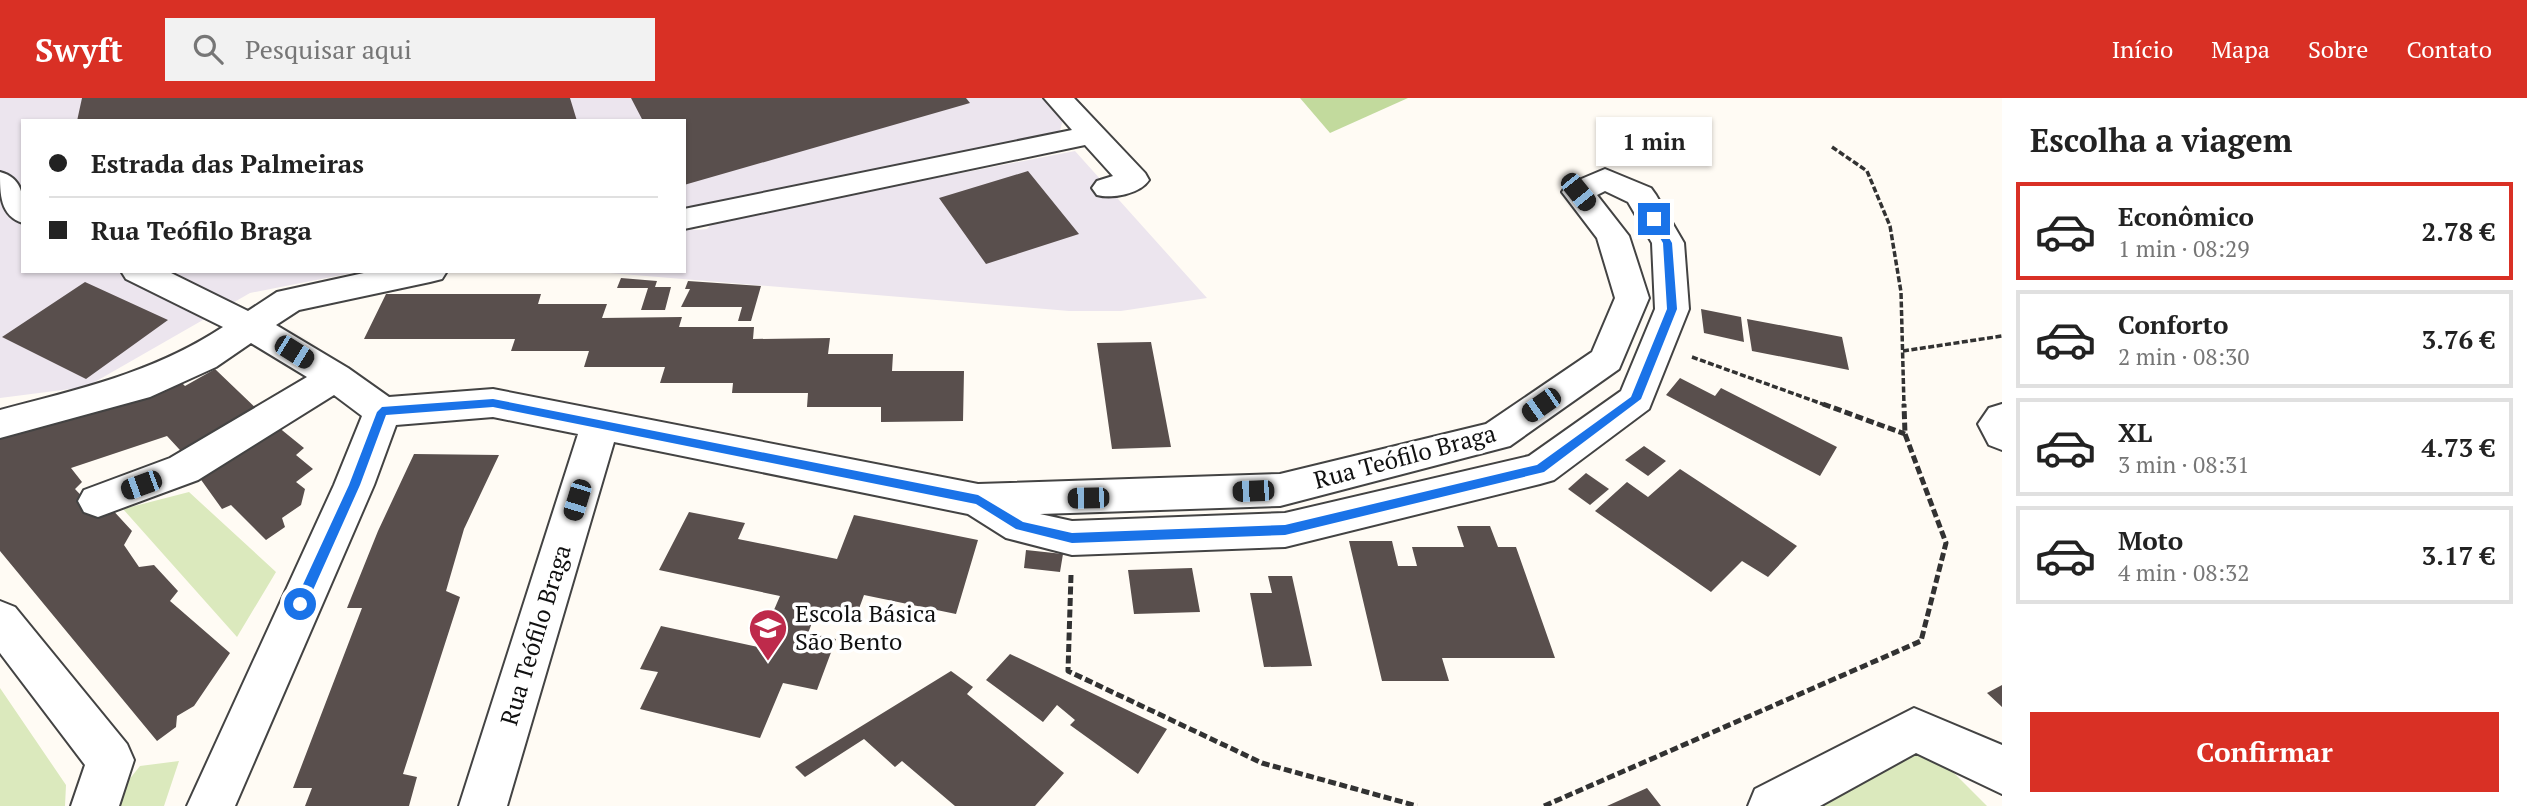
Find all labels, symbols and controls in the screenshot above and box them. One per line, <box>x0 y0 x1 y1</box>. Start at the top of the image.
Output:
search box <box>165 18 655 81</box>
text: Swyft <box>35 28 123 71</box>
icon: search <box>189 30 227 68</box>
text: Pesquisar aqui <box>245 32 412 66</box>
text: Início <box>2112 33 2173 65</box>
text: Mapa <box>2211 33 2270 65</box>
text: Sobre <box>2308 33 2368 65</box>
text: Contato <box>2406 33 2492 65</box>
callout: 1 min <box>1596 117 1712 166</box>
text: Escolha a viagem <box>2030 119 2292 161</box>
text: 1 min <box>1623 126 1685 157</box>
text: Estrada das Palmeiras <box>91 146 364 180</box>
car <box>1557 169 1600 215</box>
text: Econômico <box>2118 199 2254 233</box>
icon: car <box>2034 200 2097 263</box>
route end <box>1638 203 1670 235</box>
text: Rua Teófilo Braga <box>91 213 312 247</box>
text: 2.78 € <box>2422 214 2495 248</box>
text: 1 min · 08:29 <box>2118 233 2250 264</box>
text: Conforto <box>2118 307 2228 341</box>
icon: car <box>2034 308 2097 371</box>
text: 3.76 € <box>2422 322 2495 356</box>
car <box>271 332 318 372</box>
text: 2 min · 08:30 <box>2118 341 2250 372</box>
car <box>1518 384 1565 426</box>
text: XL <box>2118 415 2152 449</box>
street label: Rua Teófilo Braga <box>1310 416 1499 496</box>
icon: car <box>2034 416 2097 479</box>
text: 4.73 € <box>2422 430 2495 464</box>
text: 3 min · 08:31 <box>2118 449 2250 480</box>
car <box>118 468 165 502</box>
car <box>561 477 594 523</box>
car <box>1232 480 1275 502</box>
car <box>1067 487 1110 509</box>
text: Moto <box>2118 523 2183 557</box>
icon: car <box>2034 524 2097 587</box>
text: 3.17 € <box>2422 538 2495 572</box>
street label: Rua Teófilo Braga <box>492 540 578 729</box>
text: 4 min · 08:32 <box>2118 557 2250 588</box>
route start <box>284 588 316 620</box>
place label: Escola Básica São Bento <box>795 597 936 657</box>
school or university icon: Escola Básica São Bento <box>747 607 789 662</box>
button: Confirmar <box>2030 712 2499 792</box>

